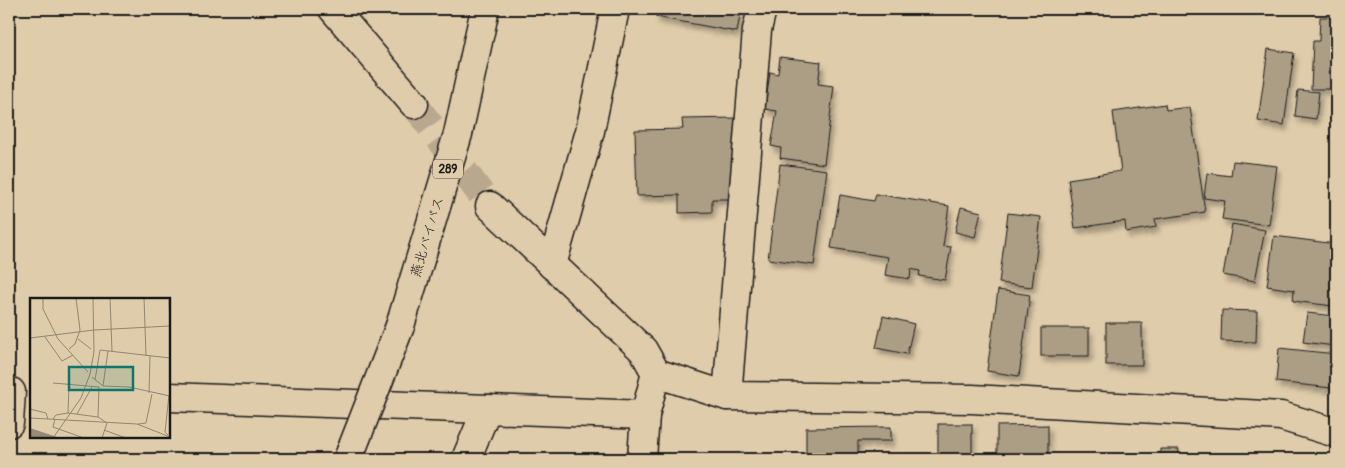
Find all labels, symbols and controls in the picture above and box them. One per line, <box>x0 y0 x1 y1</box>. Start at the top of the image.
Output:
road number: 289 <box>433 160 463 178</box>
street label: 燕北バイパス <box>407 194 447 280</box>
inset map <box>30 298 170 438</box>

